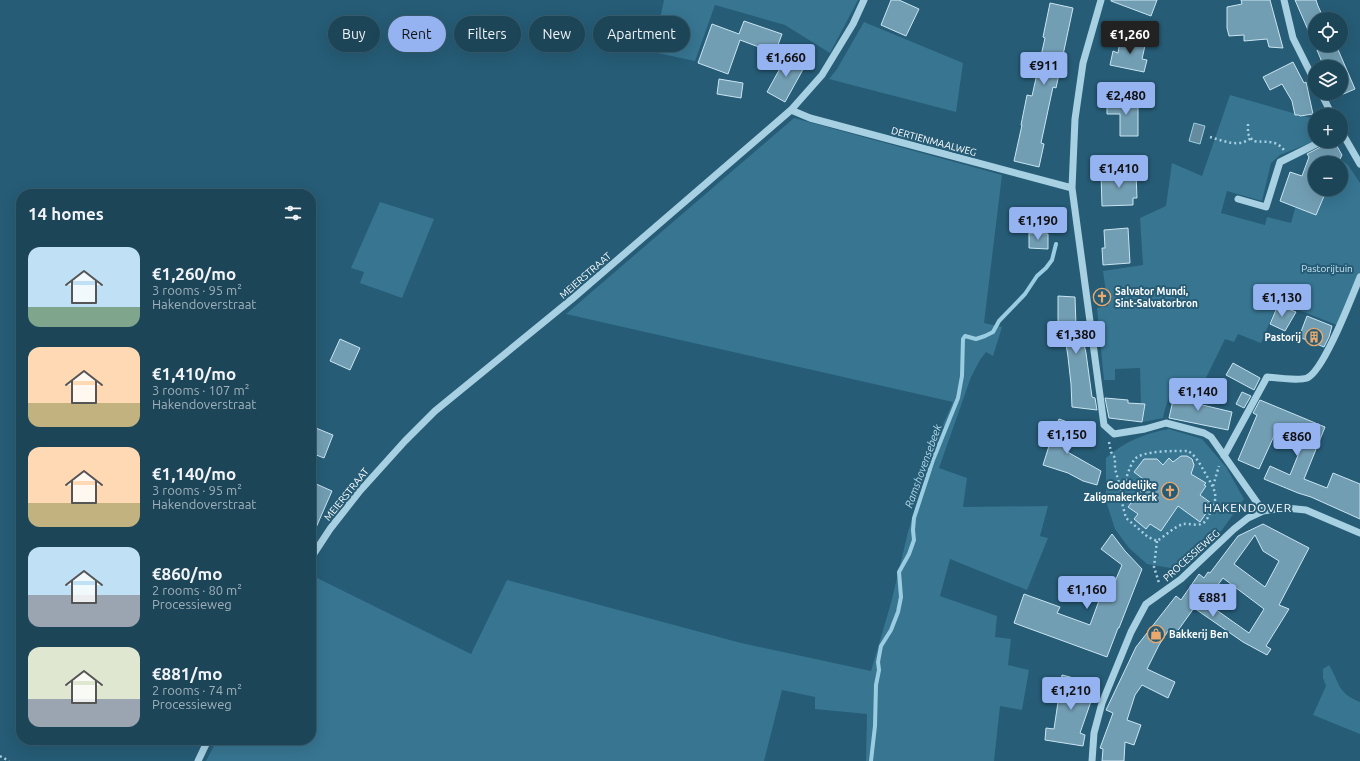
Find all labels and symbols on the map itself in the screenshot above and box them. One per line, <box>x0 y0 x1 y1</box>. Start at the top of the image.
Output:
pin: €1,260 <box>1097 21 1163 55</box>
pin: €1,660 <box>753 44 819 78</box>
pin: €911 <box>1020 52 1068 86</box>
pin: €2,480 <box>1093 82 1159 116</box>
street label: DERTIENMAALWEG <box>890 125 978 158</box>
pin: €1,410 <box>1086 155 1152 189</box>
pin: €1,190 <box>1005 207 1071 241</box>
street label: MEIERSTRAAT <box>557 250 614 301</box>
park label: Pastorijtuin <box>1301 263 1353 274</box>
pin: €1,130 <box>1249 284 1315 318</box>
place label: Salvator Mundi, Sint-Salvatorbron <box>1115 286 1198 309</box>
church icon: Salvator Mundi, Sint-Salvatorbron <box>1092 287 1112 307</box>
pin: €1,380 <box>1043 321 1109 355</box>
building icon: Pastorij <box>1304 327 1324 347</box>
place label: Pastorij <box>1265 332 1301 343</box>
pin: €1,140 <box>1165 378 1231 412</box>
pin: €1,150 <box>1034 421 1100 455</box>
water label: Ramshovensebeek <box>902 422 944 509</box>
pin: €860 <box>1273 423 1321 457</box>
street label: MEIERSTRAAT <box>322 466 371 523</box>
place label: Goddelijke Zaligmakerkerk <box>1084 480 1157 503</box>
church icon: Goddelijke Zaligmakerkerk <box>1160 481 1180 501</box>
district label: HAKENDOVER <box>1204 501 1292 514</box>
street label: PROCESSIEWEG <box>1161 527 1222 583</box>
pin: €1,160 <box>1054 576 1120 610</box>
pin: €881 <box>1189 584 1237 618</box>
shop icon: Bakkerij Ben <box>1146 624 1166 644</box>
place label: Bakkerij Ben <box>1169 629 1228 640</box>
pin: €1,210 <box>1038 677 1104 711</box>

